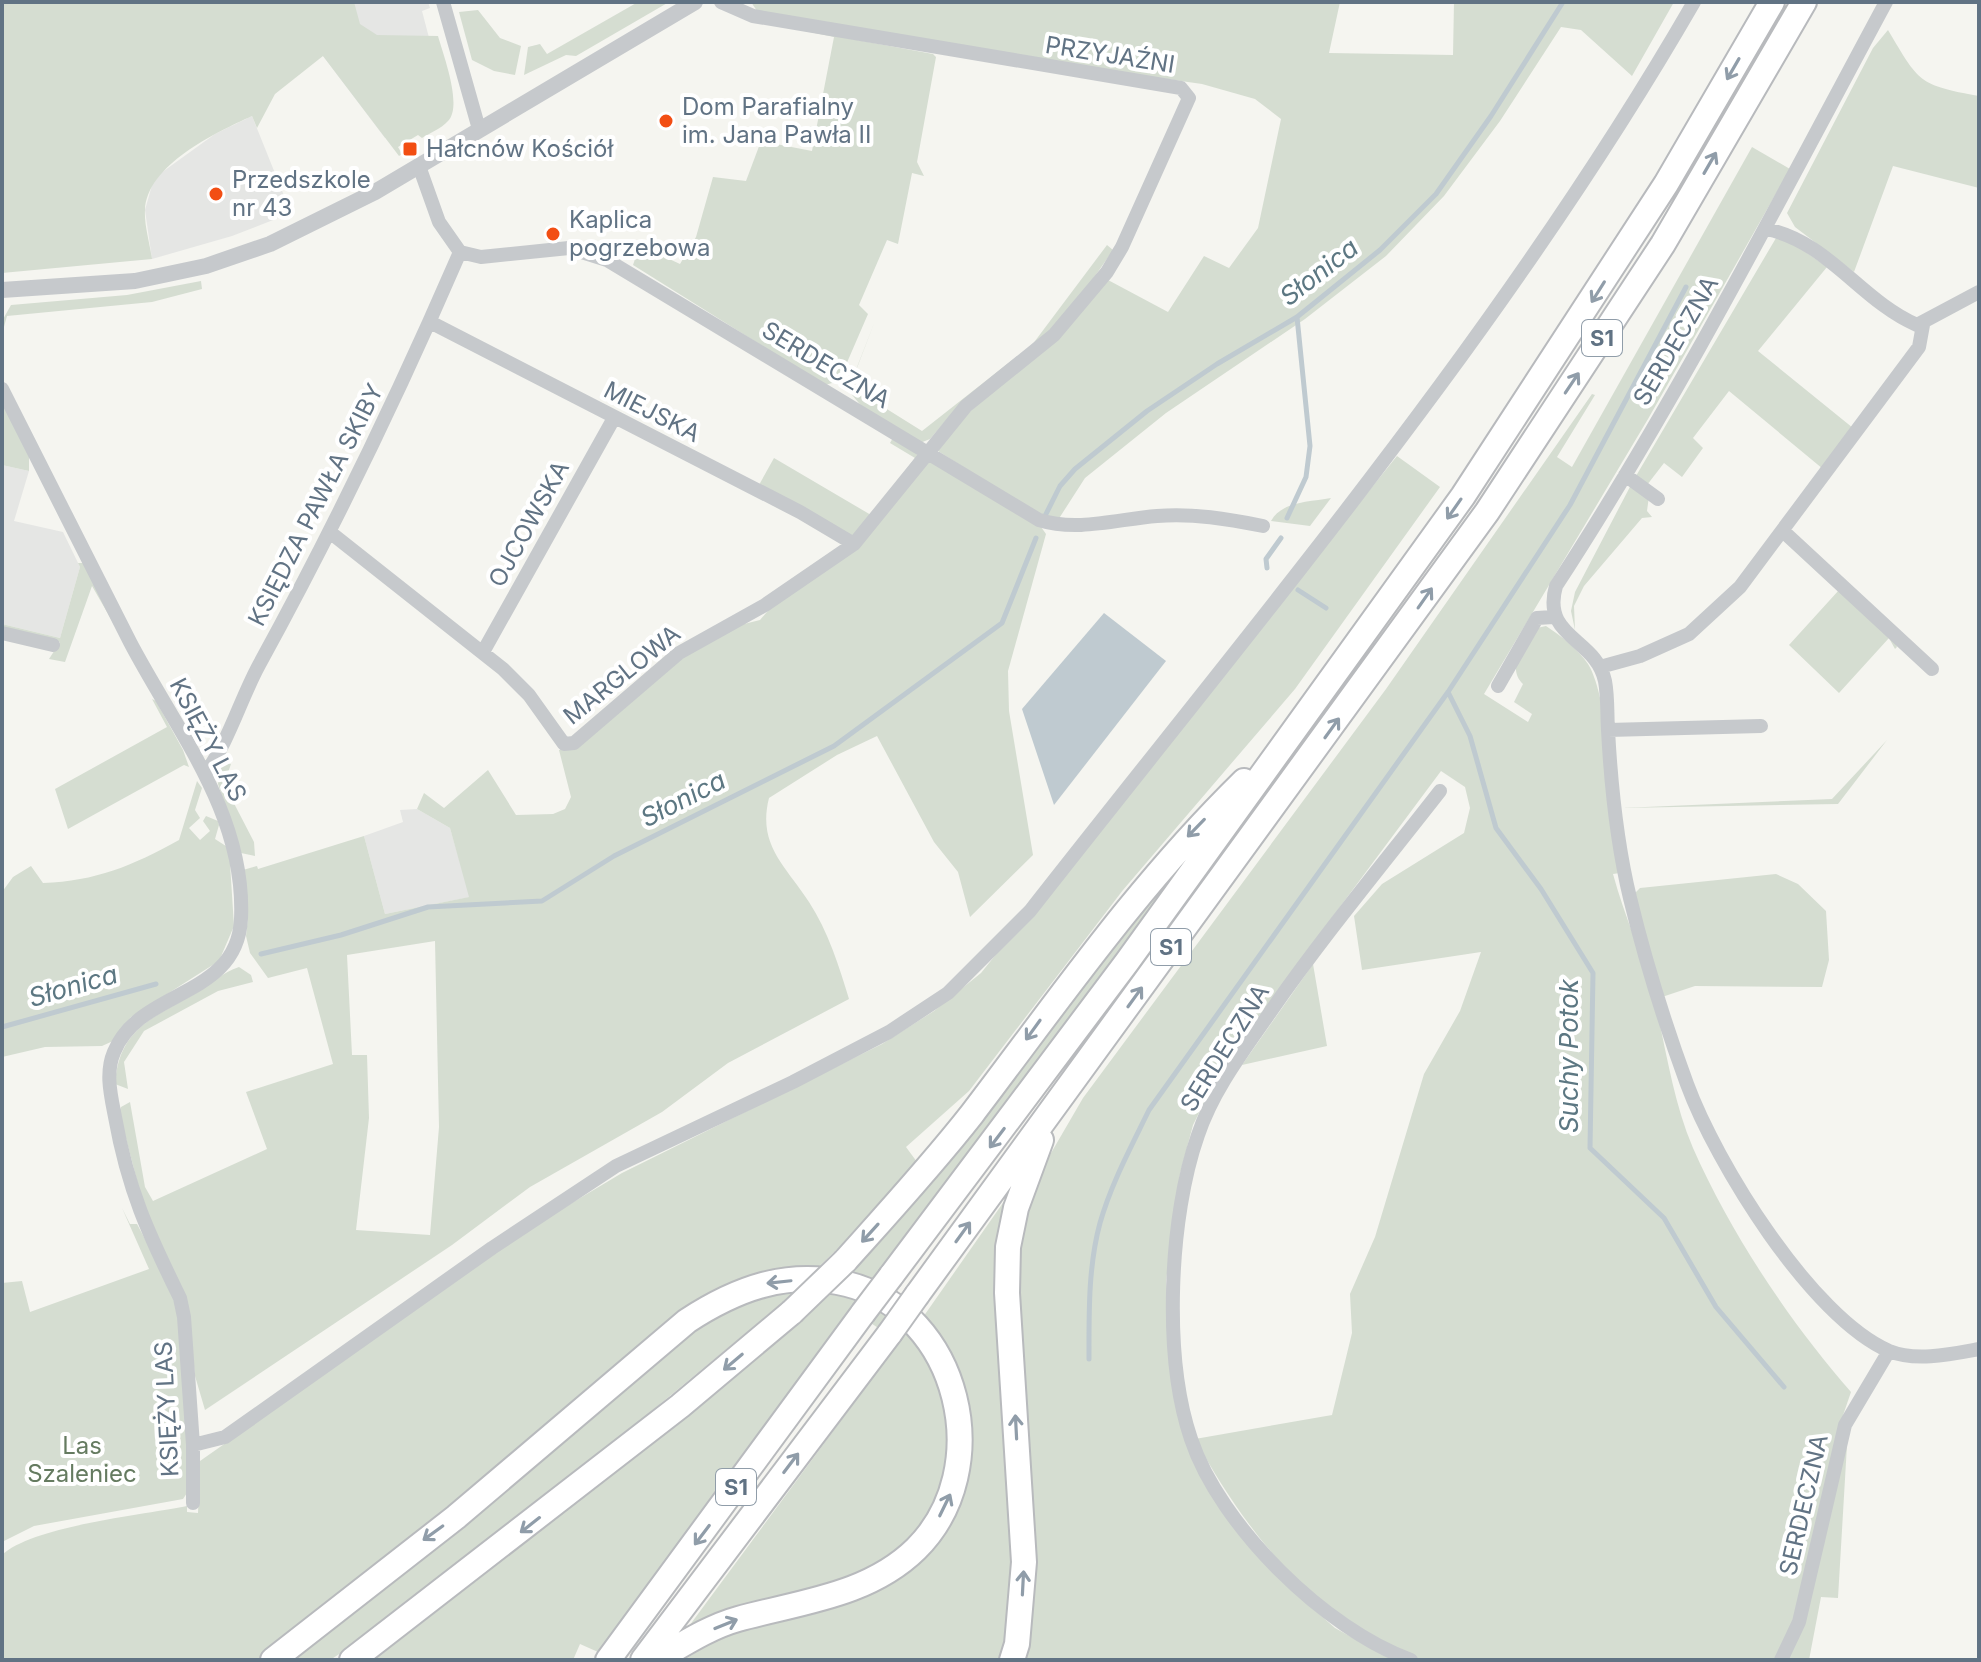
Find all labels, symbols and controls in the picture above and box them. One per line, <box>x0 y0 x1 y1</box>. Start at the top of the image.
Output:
street label: PRZYJAŹNI <box>1043 29 1177 79</box>
one-way arrow <box>1724 58 1740 81</box>
place label: Dom Parafialny im. Jana Pawła II <box>682 92 871 149</box>
marker: Dom Parafialny im. Jana Pawła II <box>657 112 675 130</box>
place label: Hałcnów Kościół <box>426 134 614 163</box>
marker: Hałcnów Kościół <box>401 140 419 158</box>
one-way arrow <box>1703 152 1719 175</box>
place label: Przedszkole nr 43 <box>232 165 371 222</box>
marker: Przedszkole nr 43 <box>207 185 225 203</box>
place label: Kaplica pogrzebowa <box>569 205 711 262</box>
marker: Kaplica pogrzebowa <box>544 225 562 243</box>
water label: Słonica <box>1273 231 1364 312</box>
street label: SERDECZNA <box>1627 271 1724 410</box>
one-way arrow <box>1589 280 1606 302</box>
street label: SERDECZNA <box>757 315 896 414</box>
road number: S1 <box>1582 320 1622 356</box>
one-way arrow <box>1564 373 1580 395</box>
street label: MIEJSKA <box>599 375 705 448</box>
street label: KSIĘDZA PAWŁA SKIBY <box>242 379 389 631</box>
street label: OJCOWSKA <box>482 456 575 592</box>
one-way arrow <box>1446 497 1462 519</box>
one-way arrow <box>1417 588 1434 610</box>
street label: MARGLOWA <box>558 619 686 730</box>
street label: KSIĘŻY LAS <box>164 673 253 807</box>
one-way arrow <box>1324 717 1341 739</box>
water label: Słonica <box>635 764 730 833</box>
one-way arrow <box>1187 818 1206 837</box>
road number: S1 <box>1151 929 1191 965</box>
water label: Słonica <box>25 958 121 1013</box>
water label: Suchy Potok <box>1553 978 1584 1133</box>
street label: SERDECZNA <box>1174 979 1275 1117</box>
one-way arrow <box>1127 986 1143 1008</box>
one-way arrow <box>1025 1019 1042 1041</box>
one-way arrow <box>989 1126 1006 1148</box>
one-way arrow <box>862 1222 880 1242</box>
one-way arrow <box>955 1222 971 1244</box>
one-way arrow <box>766 1274 793 1289</box>
street label: KSIĘŻY LAS <box>148 1340 185 1478</box>
one-way arrow <box>723 1353 743 1371</box>
one-way arrow <box>1008 1414 1023 1441</box>
park label: Las Szaleniec <box>27 1431 137 1488</box>
street label: SERDECZNA <box>1773 1431 1834 1578</box>
one-way arrow <box>782 1453 799 1474</box>
road number: S1 <box>716 1469 756 1505</box>
one-way arrow <box>938 1494 953 1518</box>
one-way arrow <box>520 1516 541 1533</box>
one-way arrow <box>693 1523 710 1545</box>
one-way arrow <box>422 1525 444 1542</box>
one-way arrow <box>1016 1570 1031 1597</box>
one-way arrow <box>713 1616 738 1631</box>

